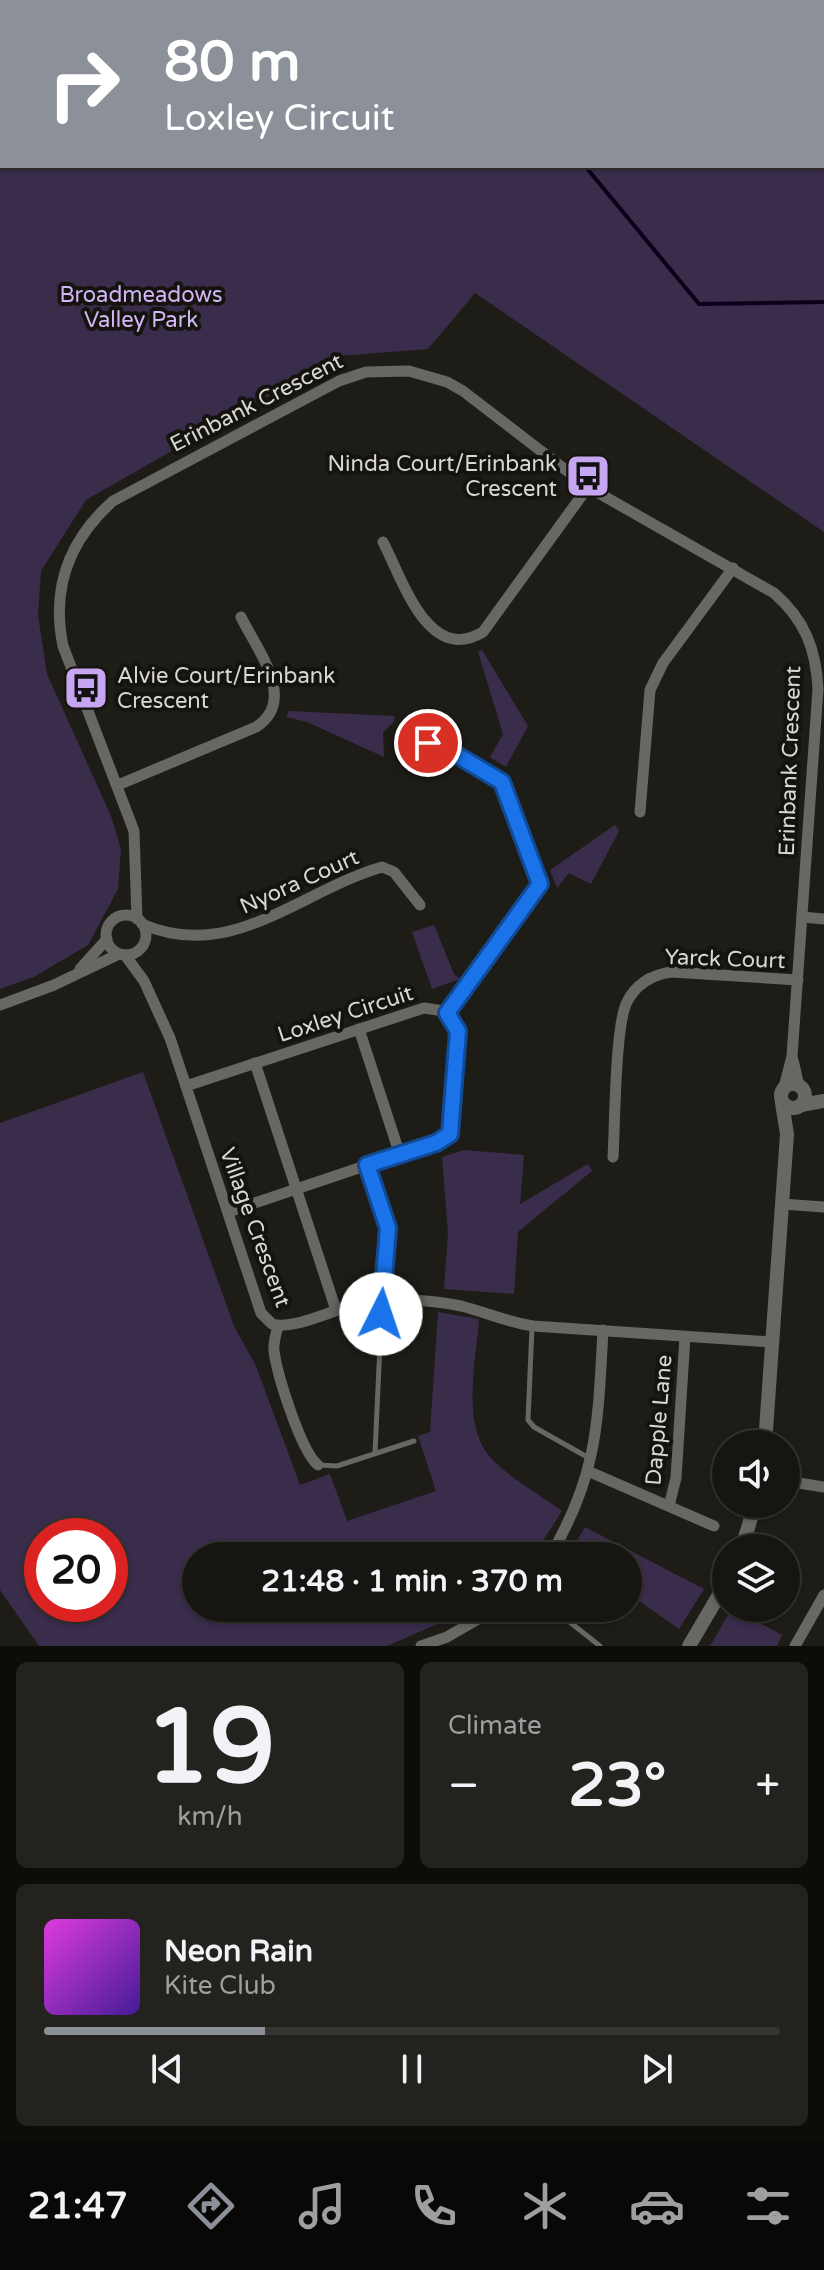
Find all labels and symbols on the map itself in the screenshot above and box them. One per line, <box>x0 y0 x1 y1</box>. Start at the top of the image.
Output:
park label: Broadmeadows Valley Park <box>60 282 222 333</box>
street label: Erinbank Crescent <box>166 348 347 458</box>
place label: Ninda Court/Erinbank Crescent <box>328 451 557 502</box>
bus stop icon: Ninda Court/Erinbank Crescent <box>564 452 612 500</box>
place label: Alvie Court/Erinbank Crescent <box>117 663 335 714</box>
bus stop icon: Alvie Court/Erinbank Crescent <box>62 664 110 712</box>
street label: Erinbank Crescent <box>774 665 806 857</box>
pin <box>394 709 462 777</box>
street label: Nyora Court <box>236 844 363 920</box>
street label: Yarck Court <box>664 944 786 974</box>
street label: Loxley Circuit <box>274 980 416 1048</box>
street label: Village Crescent <box>214 1144 296 1311</box>
position arrow <box>339 1272 423 1356</box>
street label: Dapple Lane <box>640 1354 678 1486</box>
speed limit sign: 20 <box>24 1518 128 1622</box>

